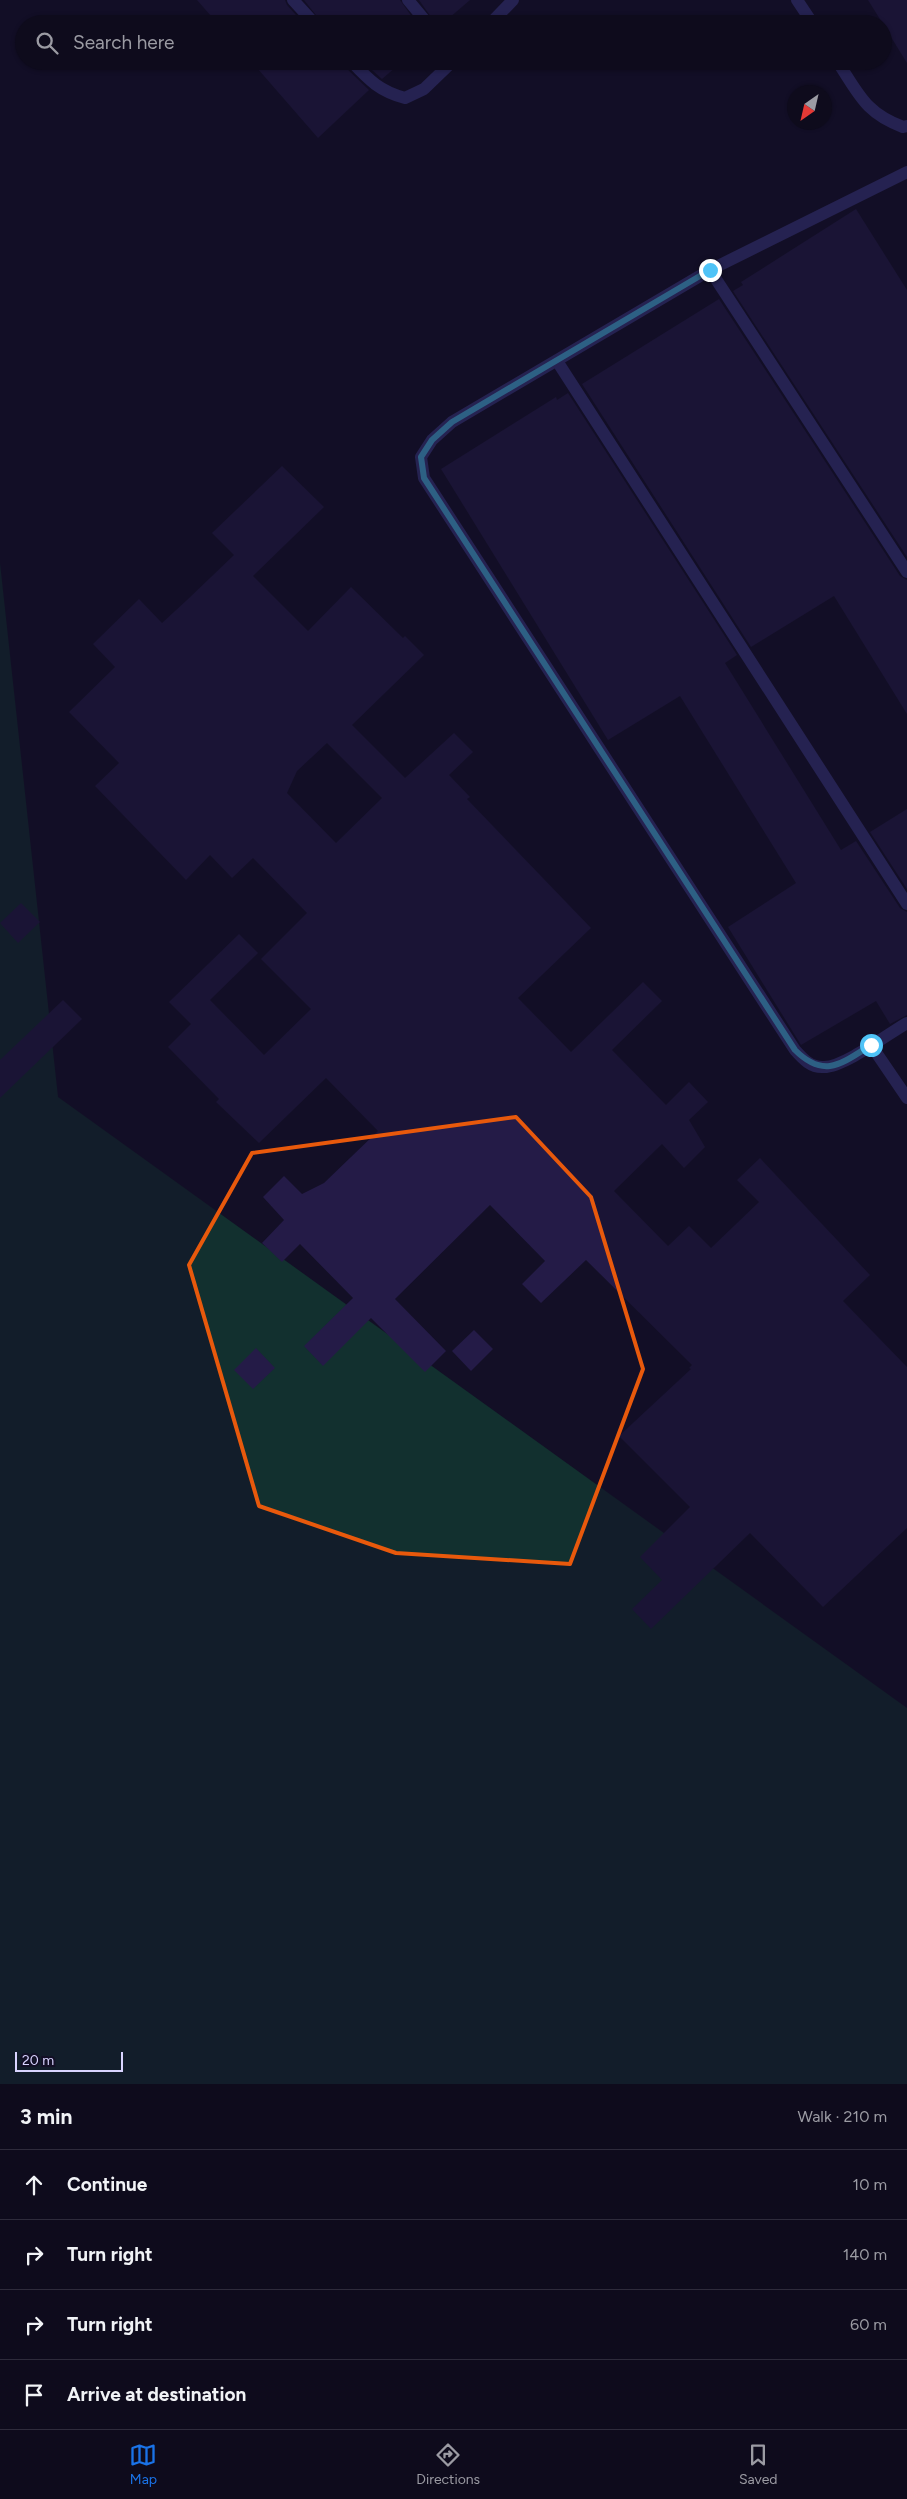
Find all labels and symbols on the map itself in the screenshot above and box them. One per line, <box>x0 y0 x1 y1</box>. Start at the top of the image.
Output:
north arrow <box>787 85 832 130</box>
route end <box>699 259 722 282</box>
route start <box>860 1034 883 1057</box>
scale bar <box>15 2049 122 2072</box>

